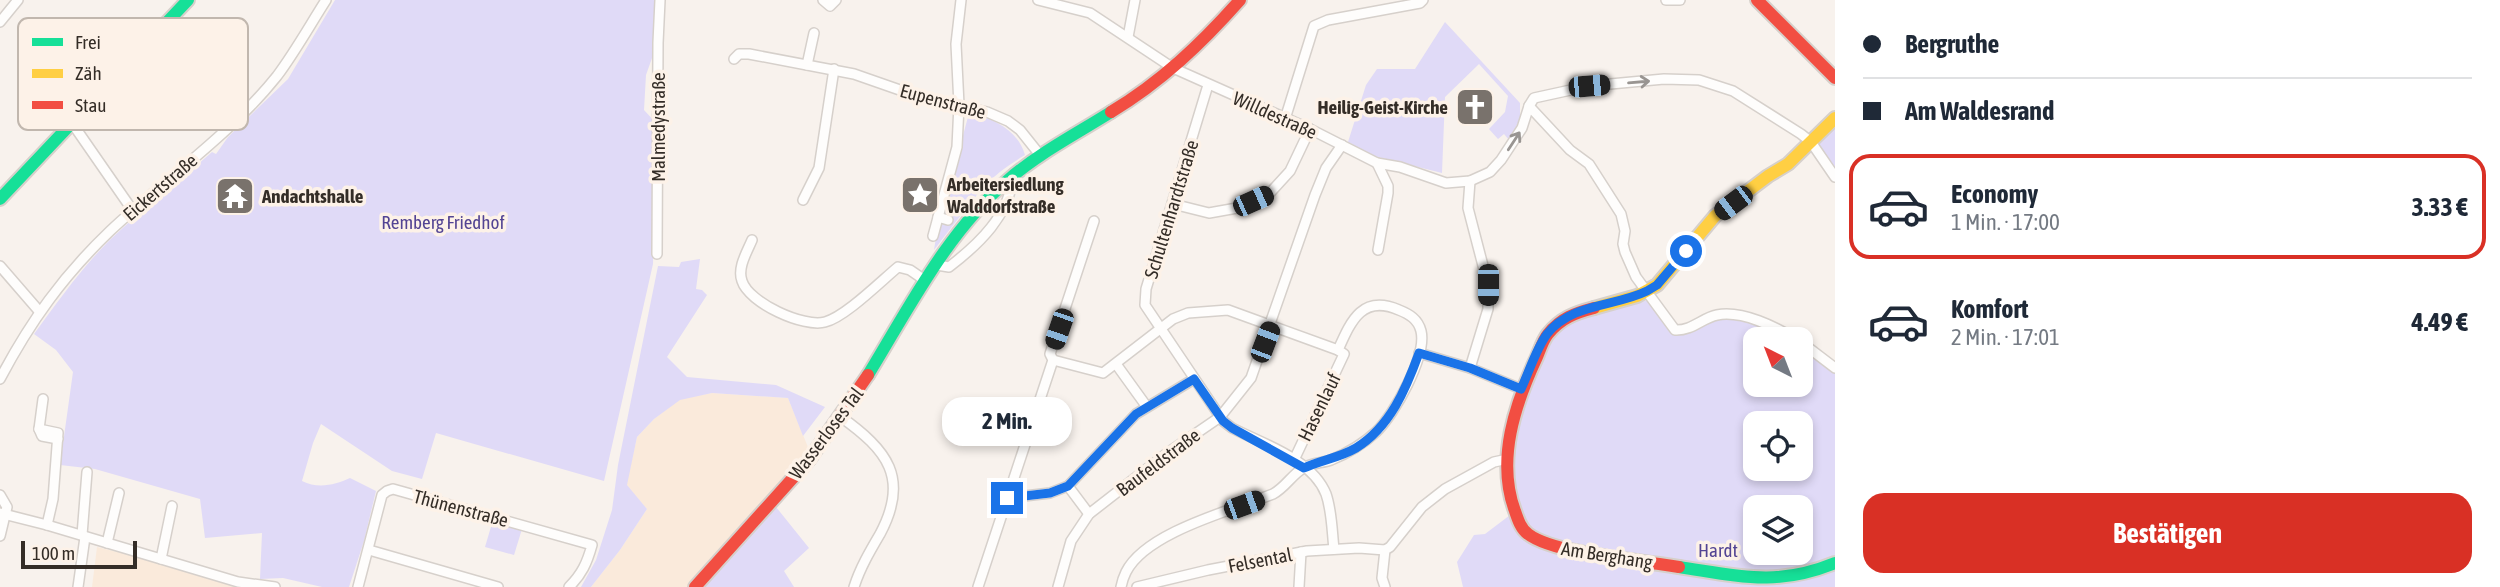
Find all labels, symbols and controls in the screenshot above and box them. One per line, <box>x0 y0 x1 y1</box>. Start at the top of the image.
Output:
legend <box>18 18 248 130</box>
text: Bergruthe <box>1905 29 1999 59</box>
text: Frei <box>75 31 101 53</box>
text: Zäh <box>75 62 102 84</box>
street label: Malmedystraße <box>647 72 669 182</box>
car <box>1568 74 1611 98</box>
one-way arrow <box>1627 75 1649 88</box>
street label: Eupenstraße <box>898 79 988 123</box>
church icon: Heilig-Geist-Kirche <box>1454 86 1496 128</box>
street label: Willdestraße <box>1230 87 1320 143</box>
text: Stau <box>75 94 106 116</box>
place label: Heilig-Geist-Kirche <box>1317 96 1448 118</box>
text: Am Waldesrand <box>1905 96 2054 126</box>
one-way arrow <box>1507 131 1521 151</box>
street label: Schultenhardtstraße <box>1140 137 1202 281</box>
street label: Eickertstraße <box>119 149 201 225</box>
place label: Arbeitersiedlung Walddorfstraße <box>946 173 1064 217</box>
place icon: Arbeitersiedlung Walddorfstraße <box>899 174 941 216</box>
temple icon: Andachtshalle <box>214 175 256 217</box>
icon: car <box>1867 175 1930 238</box>
text: Economy <box>1951 179 2038 209</box>
car <box>1710 182 1757 224</box>
car <box>1230 183 1277 219</box>
place label: Andachtshalle <box>261 185 364 207</box>
text: 3.33 € <box>2411 192 2468 222</box>
text: 1 Min. · 17:00 <box>1951 209 2060 235</box>
park label: Remberg Friedhof <box>381 211 505 233</box>
route start <box>1670 235 1702 267</box>
car <box>1478 264 1499 306</box>
icon: car <box>1867 290 1930 353</box>
text: Komfort <box>1951 294 2028 324</box>
car <box>1043 306 1076 352</box>
text: 4.49 € <box>2411 307 2468 337</box>
car <box>1248 319 1283 365</box>
text: 2 Min. · 17:01 <box>1951 324 2060 350</box>
north arrow <box>1743 327 1813 397</box>
map controls <box>1743 327 1813 565</box>
street label: Hasenlauf <box>1293 369 1345 445</box>
street label: Wasserloses Tal <box>784 383 868 483</box>
callout: 2 Min. <box>942 396 1072 446</box>
text: 2 Min. <box>982 408 1032 434</box>
button: locate <box>1743 411 1813 481</box>
street label: Baufeldstraße <box>1112 424 1204 500</box>
route end <box>991 482 1023 514</box>
street label: Thünenstraße <box>411 485 511 531</box>
car <box>1221 488 1268 522</box>
button: Bestätigen <box>1863 493 2472 573</box>
button: layers <box>1743 495 1813 565</box>
street label: Am Berghang <box>1560 537 1655 573</box>
scale bar <box>21 538 136 570</box>
park label: Hardt <box>1698 539 1738 561</box>
text: 100 m <box>32 542 75 564</box>
street label: Felsental <box>1226 543 1294 577</box>

